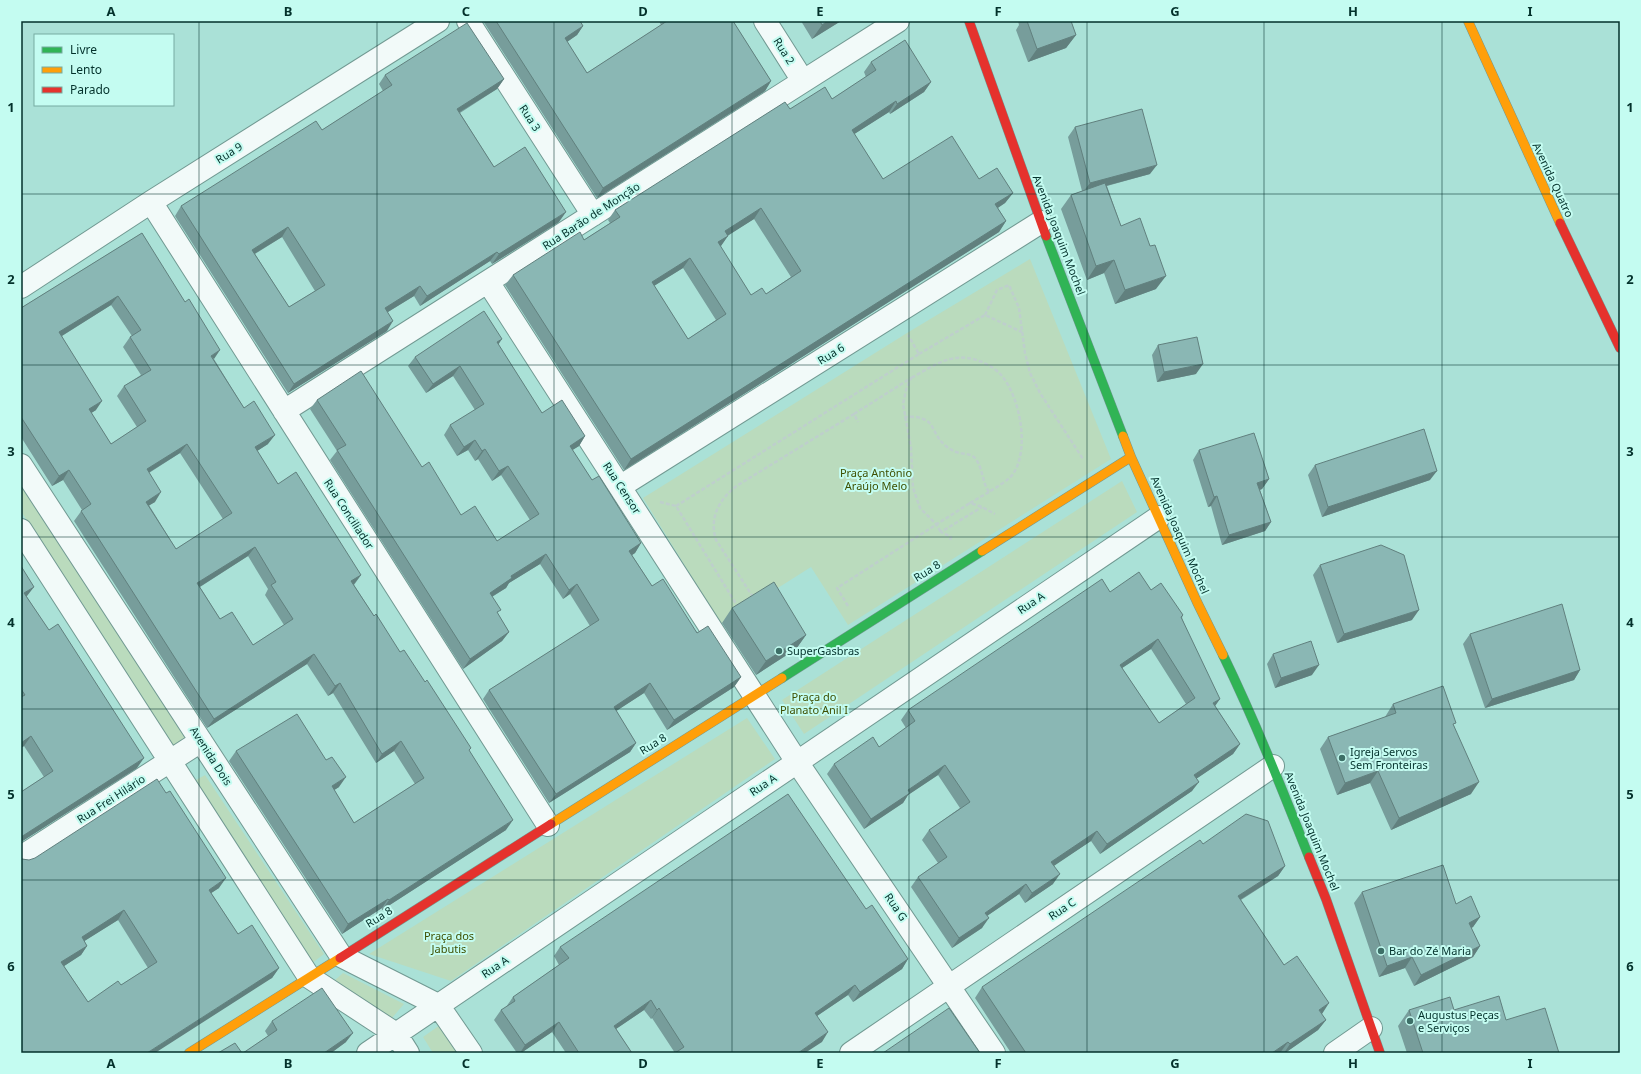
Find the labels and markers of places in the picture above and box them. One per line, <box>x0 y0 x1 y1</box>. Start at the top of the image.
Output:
place label: SuperGasbras <box>787 643 859 658</box>
marker: SuperGasbras <box>774 646 784 656</box>
place label: Igreja Servos Sem Fronteiras <box>1350 744 1428 772</box>
marker: Igreja Servos Sem Fronteiras <box>1337 753 1347 763</box>
place label: Bar do Zé Maria <box>1389 943 1471 958</box>
marker: Bar do Zé Maria <box>1376 946 1386 956</box>
place label: Augustus Peças e Serviços <box>1418 1007 1499 1035</box>
marker: Augustus Peças e Serviços <box>1405 1016 1415 1026</box>

